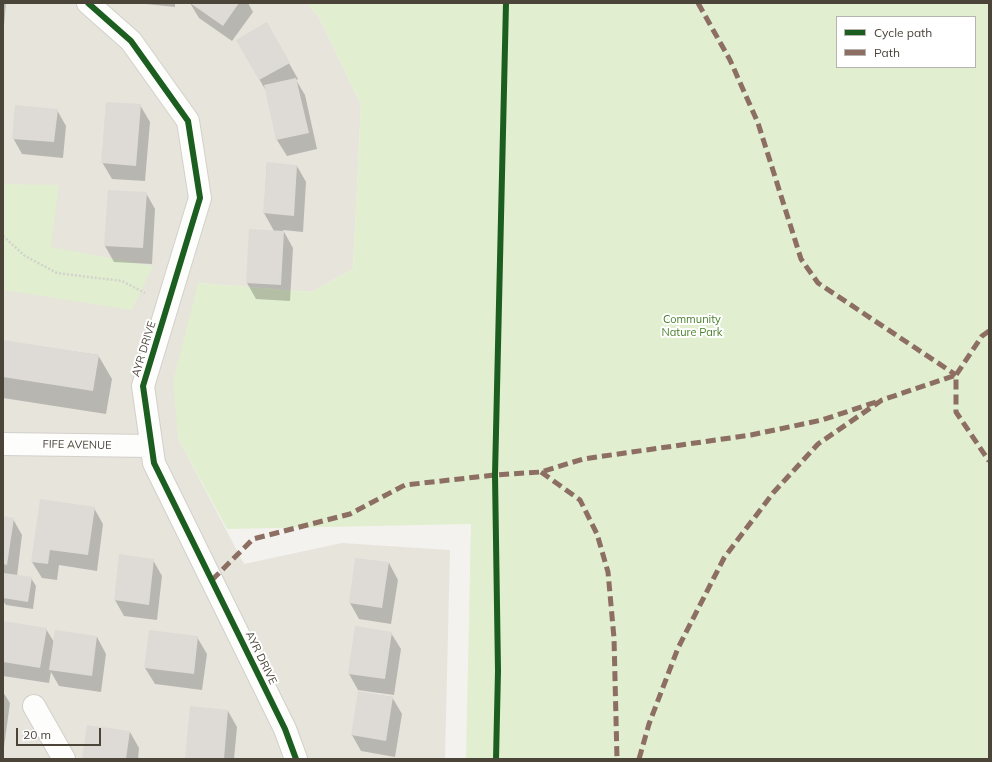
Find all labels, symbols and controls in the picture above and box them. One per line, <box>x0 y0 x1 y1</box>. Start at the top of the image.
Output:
legend <box>836 16 976 68</box>
text: Cycle path <box>874 25 932 40</box>
text: Path <box>874 45 900 60</box>
park label: Community Nature Park <box>662 313 722 339</box>
street label: AYR DRIVE <box>129 320 159 378</box>
street label: FIFE AVENUE <box>42 438 112 452</box>
street label: AYR DRIVE <box>242 629 280 687</box>
scale bar <box>18 720 103 746</box>
text: 20 m <box>23 727 51 742</box>

